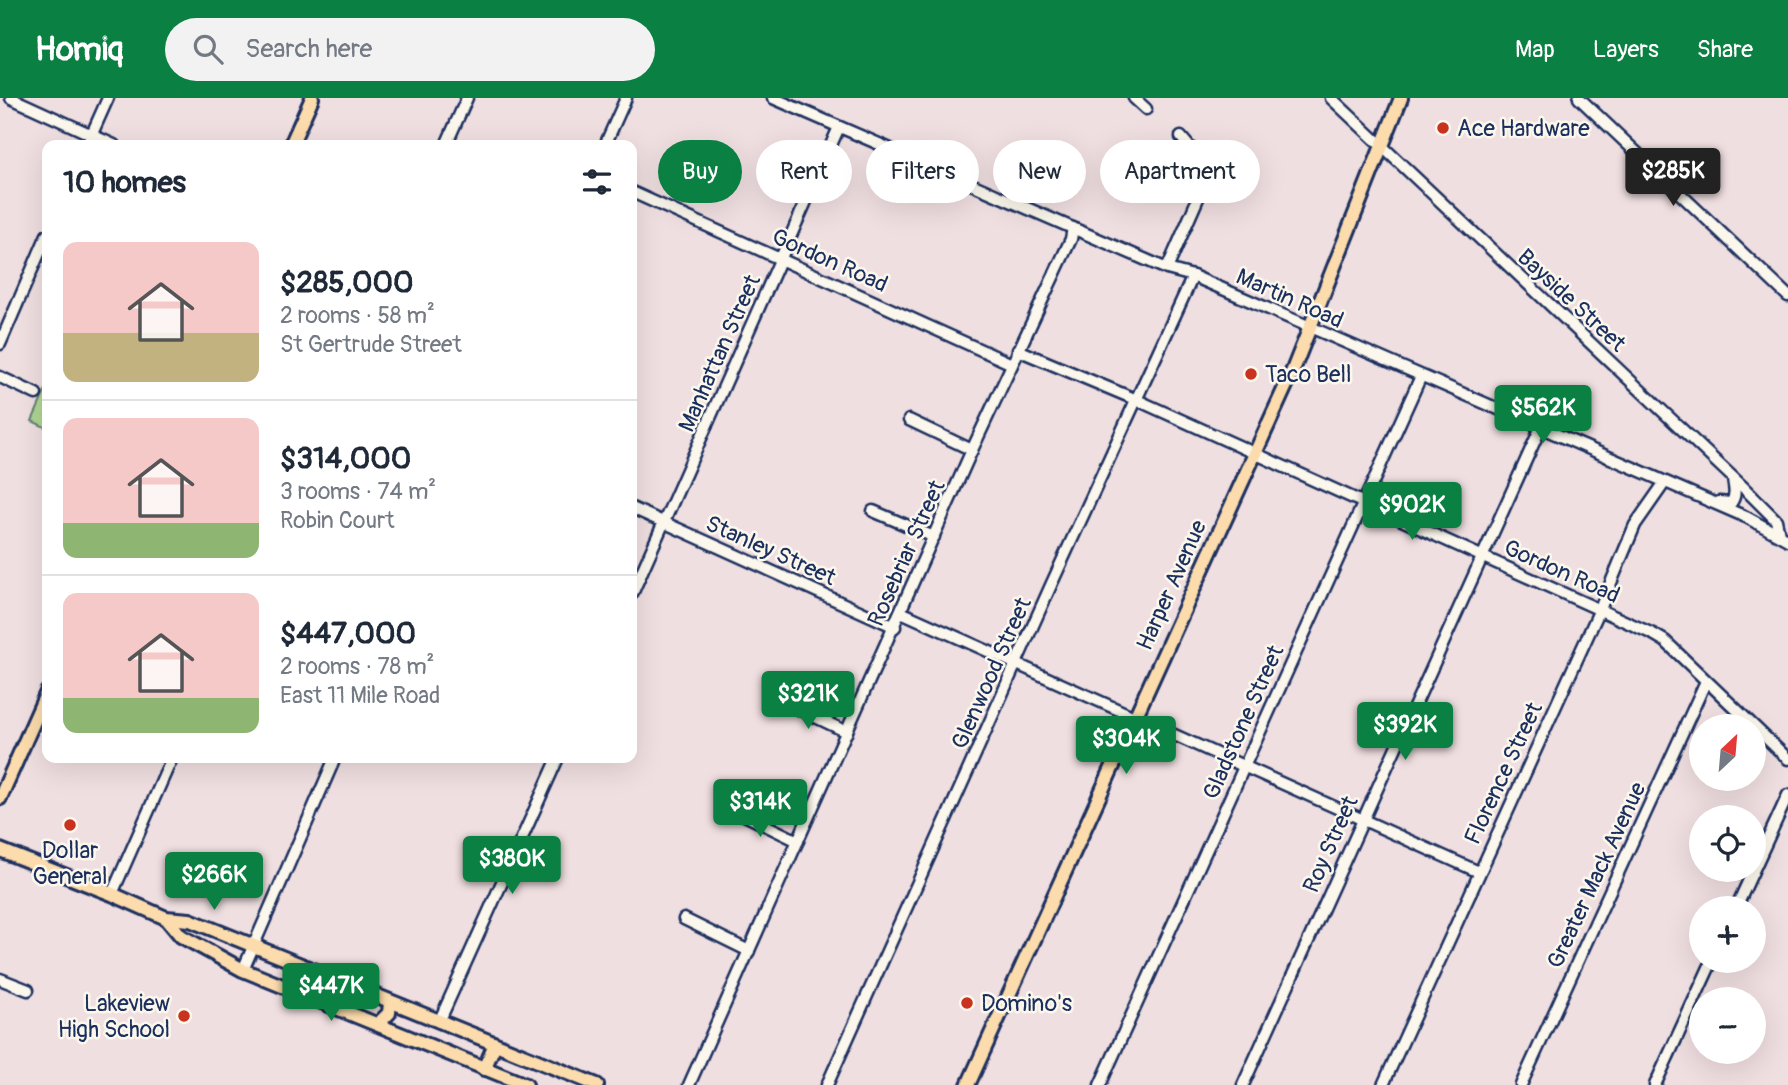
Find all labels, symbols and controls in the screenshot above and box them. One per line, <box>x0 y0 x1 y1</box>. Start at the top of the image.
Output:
search box <box>165 18 655 81</box>
text: Homiq <box>35 29 123 70</box>
icon: search <box>189 30 227 68</box>
text: Search here <box>245 33 372 65</box>
text: Map <box>1515 35 1555 64</box>
text: Layers <box>1593 35 1659 64</box>
text: Share <box>1697 35 1753 64</box>
place label: Ace Hardware <box>1457 114 1590 143</box>
marker: Ace Hardware <box>1435 120 1451 136</box>
chip: Buy <box>658 140 742 203</box>
chip: Rent <box>756 140 852 203</box>
chip: Filters <box>866 140 979 203</box>
chip: New <box>993 140 1086 203</box>
chip: Apartment <box>1100 140 1260 203</box>
pin: $285K <box>1624 148 1722 208</box>
text: $285K <box>1641 156 1705 185</box>
icon: filters <box>578 163 616 201</box>
text: 10 homes <box>63 164 186 201</box>
street label: Gordon Road <box>767 222 892 299</box>
street label: Bayside Street <box>1511 243 1633 359</box>
street label: Martin Road <box>1232 262 1348 335</box>
text: $285,000 <box>280 264 414 301</box>
street label: Manhattan Street <box>672 269 767 436</box>
icon: home <box>119 270 203 354</box>
text: 2 rooms · 58 m² <box>280 301 435 330</box>
text: St Gertrude Street <box>280 330 462 359</box>
place label: Taco Bell <box>1265 360 1351 389</box>
marker: Taco Bell <box>1243 366 1259 382</box>
pin: $562K <box>1494 386 1592 445</box>
text: $562K <box>1510 393 1576 422</box>
text: $314,000 <box>280 440 411 477</box>
icon: home <box>119 446 203 530</box>
street label: Rosebriar Street <box>861 475 952 631</box>
text: 3 rooms · 74 m² <box>280 477 436 506</box>
pin: $902K <box>1363 482 1461 542</box>
text: $902K <box>1379 490 1445 519</box>
text: Robin Court <box>280 506 394 535</box>
street label: Stanley Street <box>701 509 841 592</box>
street label: Harper Avenue <box>1130 515 1213 655</box>
street label: Gordon Road <box>1499 533 1624 610</box>
street label: Glenwood Street <box>945 592 1038 754</box>
text: $447,000 <box>280 615 416 652</box>
icon: home <box>119 621 203 705</box>
street label: Gladstone Street <box>1196 640 1291 804</box>
text: 2 rooms · 78 m² <box>280 652 434 681</box>
pin: $321K <box>759 672 857 731</box>
text: $321K <box>777 679 839 708</box>
text: East 11 Mile Road <box>280 681 440 710</box>
street label: Florence Street <box>1458 697 1549 849</box>
pin: $392K <box>1356 702 1454 762</box>
text: $392K <box>1373 710 1437 739</box>
north arrow <box>1689 714 1766 791</box>
map controls <box>1689 714 1766 1064</box>
pin: $304K <box>1077 716 1175 776</box>
text: $304K <box>1092 724 1160 753</box>
street label: Greater Mack Avenue <box>1541 777 1653 973</box>
pin: $314K <box>711 780 809 839</box>
text: $314K <box>729 787 791 816</box>
street label: Roy Street <box>1296 791 1365 897</box>
button: locate <box>1689 805 1766 882</box>
marker: Dollar General <box>62 817 78 833</box>
place label: Dollar General <box>33 836 107 891</box>
pin: $380K <box>463 836 561 896</box>
text: $380K <box>479 844 545 873</box>
pin: $266K <box>165 852 263 912</box>
text: $266K <box>181 860 247 889</box>
button: + <box>1689 896 1766 973</box>
pin: $447K <box>282 964 380 1023</box>
text: $447K <box>298 971 364 1000</box>
button: − <box>1689 987 1766 1064</box>
place label: Lakeview High School <box>58 989 170 1044</box>
place label: Domino's <box>981 989 1072 1018</box>
marker: Domino's <box>959 995 975 1011</box>
marker: Lakeview High School <box>176 1008 192 1024</box>

